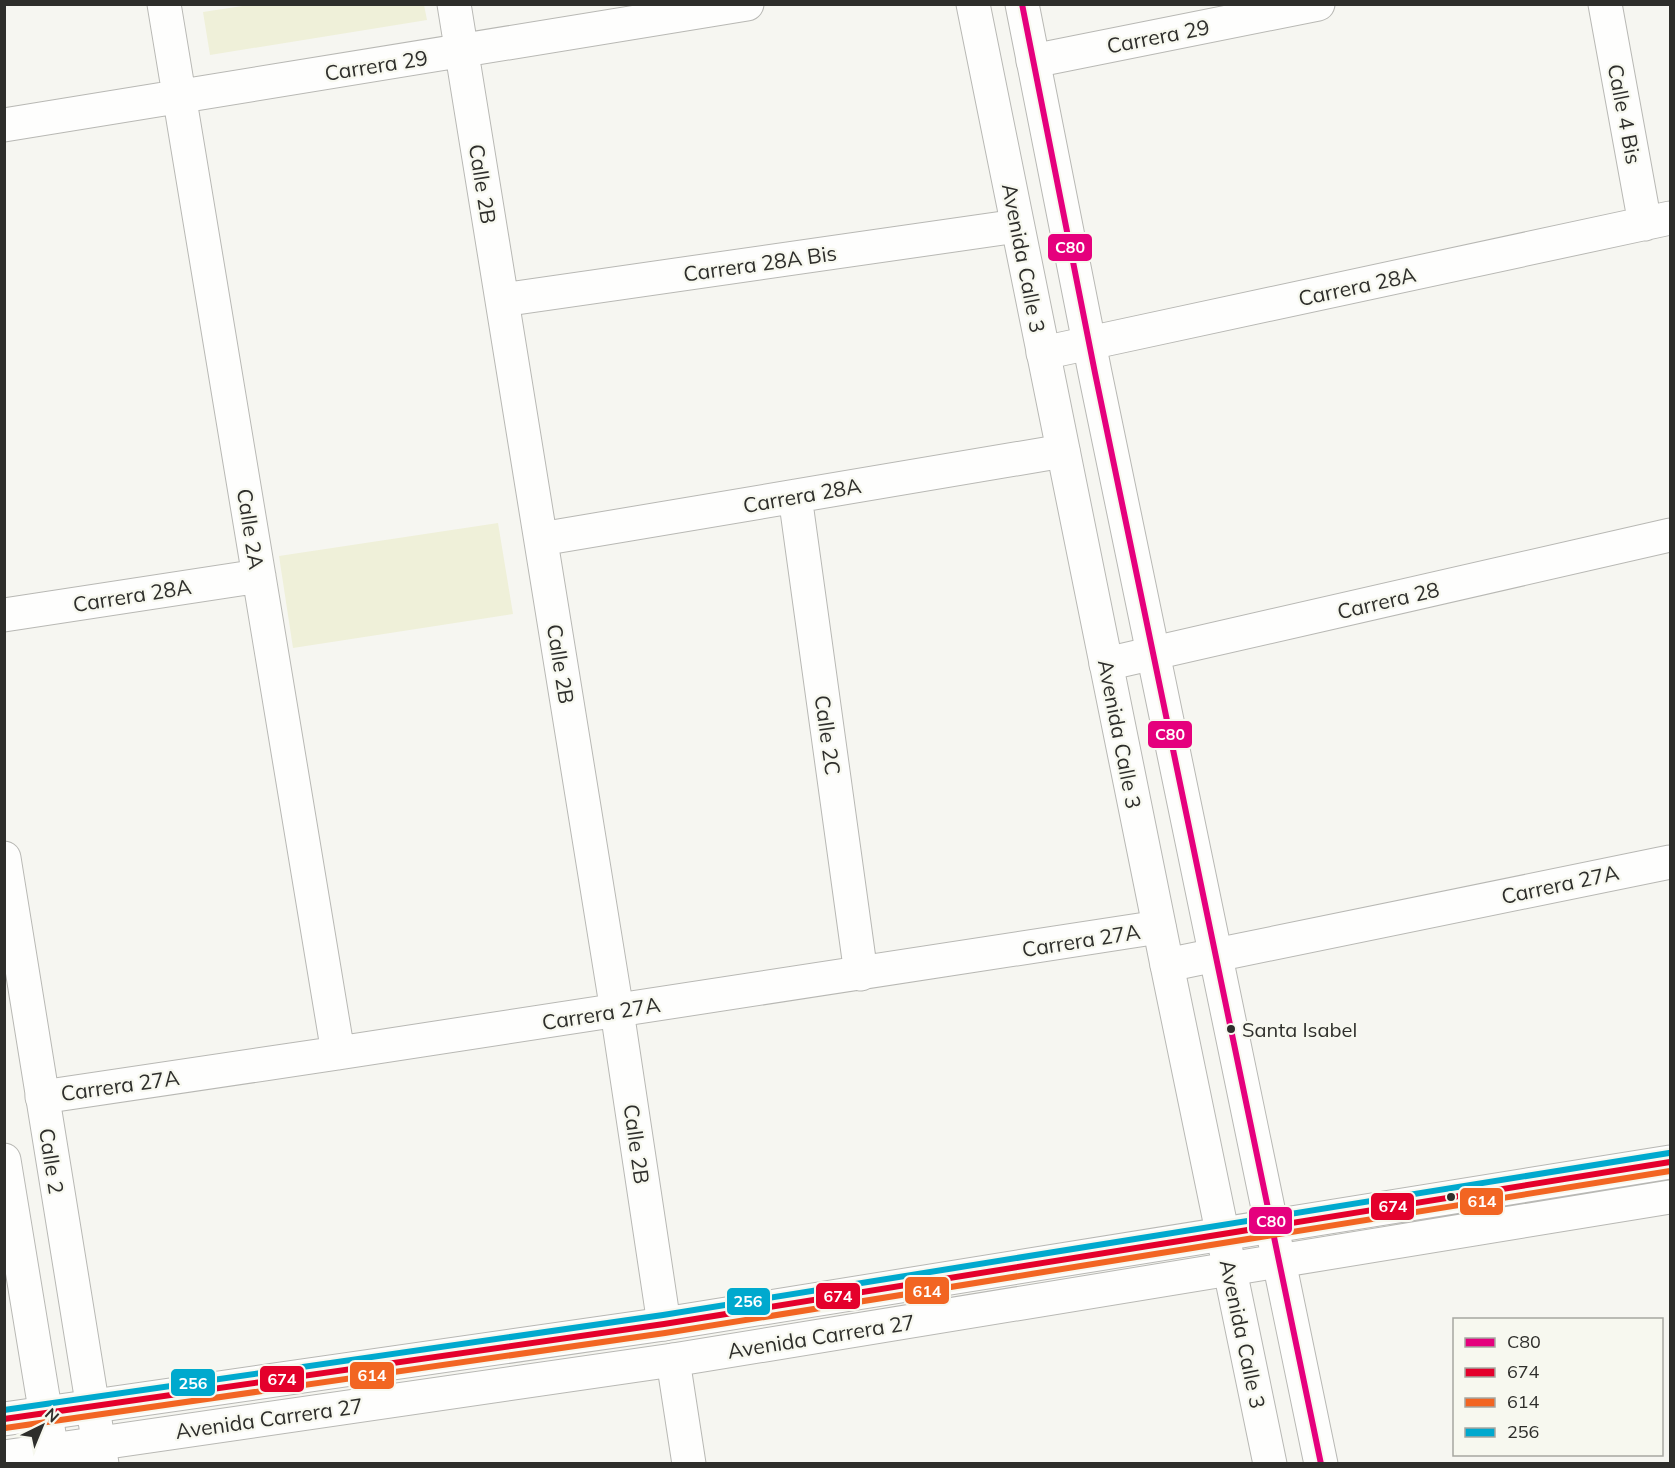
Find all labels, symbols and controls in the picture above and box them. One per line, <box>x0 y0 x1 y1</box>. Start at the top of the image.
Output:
street label: Carrera 29 <box>1104 13 1212 59</box>
street label: Carrera 29 <box>323 44 429 86</box>
street label: Calle 4 Bis <box>1603 62 1647 166</box>
street label: Calle 2B <box>464 142 502 226</box>
street label: Avenida Calle 3 <box>997 181 1051 335</box>
line badge: C80 <box>1047 233 1093 262</box>
text: C80 <box>1055 237 1085 257</box>
street label: Carrera 28A Bis <box>682 239 838 287</box>
street label: Carrera 28A <box>1296 261 1419 311</box>
street label: Carrera 28A <box>741 472 864 518</box>
street label: Calle 2A <box>232 487 270 572</box>
street label: Carrera 28A <box>71 573 194 617</box>
street label: Carrera 28 <box>1334 576 1442 624</box>
street label: Calle 2B <box>542 622 580 706</box>
street label: Avenida Calle 3 <box>1093 657 1147 811</box>
street label: Calle 2C <box>810 693 846 777</box>
line badge: C80 <box>1147 720 1193 749</box>
text: C80 <box>1155 724 1185 744</box>
street label: Carrera 27A <box>1499 859 1622 909</box>
street label: Carrera 27A <box>1020 918 1143 962</box>
street label: Carrera 27A <box>540 991 663 1035</box>
place label: Santa Isabel <box>1242 1017 1357 1042</box>
marker: Santa Isabel <box>1225 1023 1237 1035</box>
street label: Carrera 27A <box>59 1064 181 1106</box>
street label: Calle 2B <box>619 1102 655 1186</box>
street label: Calle 2 <box>34 1126 70 1196</box>
line badge: 614 <box>1459 1187 1504 1216</box>
unlabelled marker <box>1445 1191 1457 1203</box>
text: 614 <box>1468 1191 1497 1211</box>
line badge: 674 <box>1370 1192 1415 1221</box>
text: 674 <box>1379 1196 1408 1216</box>
line badge: C80 <box>1248 1206 1293 1235</box>
text: C80 <box>1256 1211 1286 1231</box>
street label: Avenida Calle 3 <box>1215 1257 1271 1411</box>
line badge: 614 <box>904 1276 950 1305</box>
text: 614 <box>913 1281 942 1301</box>
line badge: 674 <box>815 1282 861 1310</box>
text: 674 <box>824 1286 853 1306</box>
line badge: 256 <box>726 1287 771 1316</box>
text: 256 <box>734 1291 763 1311</box>
street label: Avenida Carrera 27 <box>726 1308 916 1364</box>
legend <box>1453 1318 1663 1456</box>
text: C80 <box>1507 1330 1541 1353</box>
text: 674 <box>1507 1360 1540 1383</box>
line badge: 614 <box>349 1361 395 1390</box>
line badge: 674 <box>259 1365 305 1393</box>
text: 614 <box>358 1365 387 1385</box>
line badge: 256 <box>170 1368 216 1397</box>
text: 674 <box>268 1369 297 1389</box>
text: 256 <box>179 1373 208 1393</box>
text: 614 <box>1507 1390 1540 1413</box>
street label: Avenida Carrera 27 <box>173 1392 365 1444</box>
north arrow <box>12 1396 72 1456</box>
text: N <box>41 1404 63 1426</box>
text: 256 <box>1507 1420 1539 1443</box>

